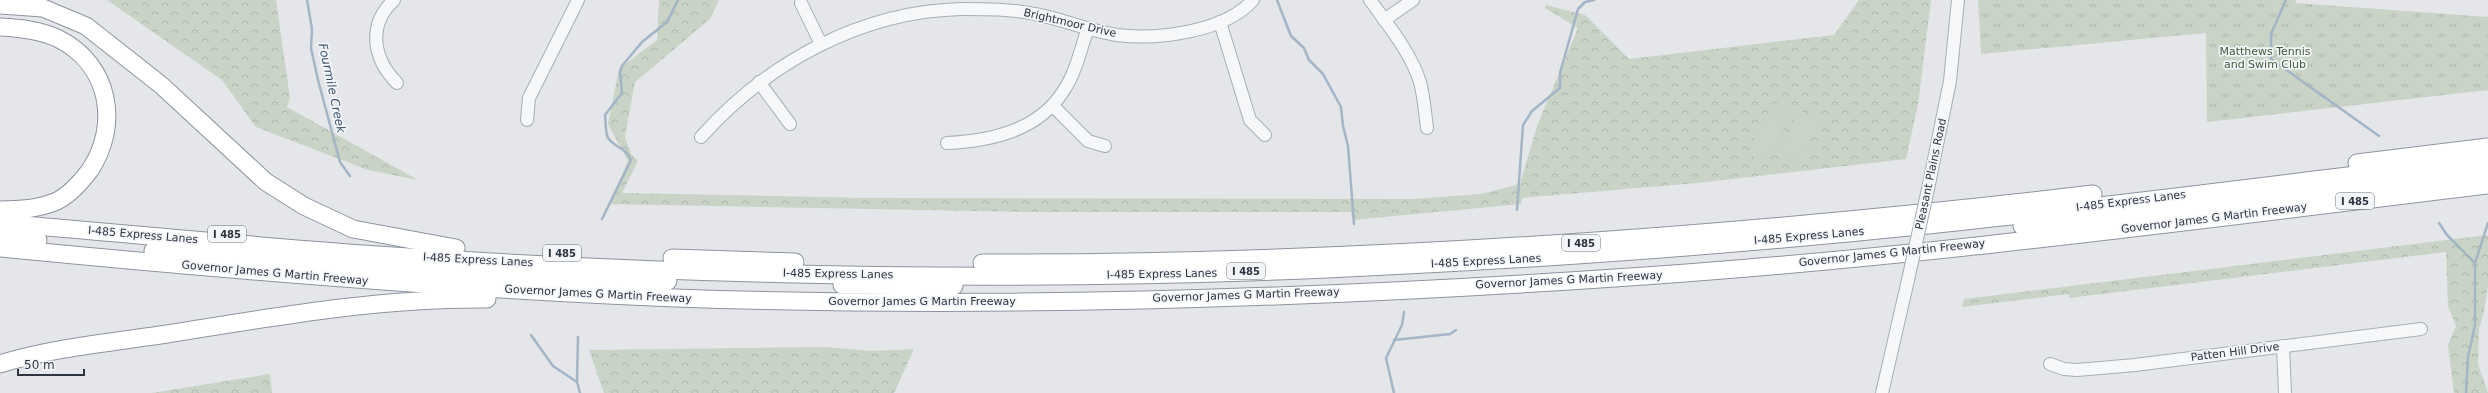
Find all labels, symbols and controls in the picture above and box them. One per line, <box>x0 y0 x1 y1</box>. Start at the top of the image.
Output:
street label: Brightmoor Drive <box>1022 6 1118 40</box>
water label: Fourmile Creek <box>316 42 349 135</box>
park label: Matthews Tennis and Swim Club <box>2219 45 2311 71</box>
street label: Pleasant Plains Road <box>1913 117 1949 231</box>
street label: I-485 Express Lanes <box>2075 188 2187 214</box>
road number: I 485 <box>2336 193 2374 209</box>
street label: Governor James G Martin Freeway <box>2120 200 2308 236</box>
street label: I-485 Express Lanes <box>87 224 199 246</box>
street label: I-485 Express Lanes <box>1753 225 1865 247</box>
road number: I 485 <box>208 226 246 242</box>
road number: I 485 <box>1562 235 1600 251</box>
street label: Governor James G Martin Freeway <box>1798 237 1986 269</box>
road number: I 485 <box>543 245 581 261</box>
street label: I-485 Express Lanes <box>422 251 534 269</box>
street label: I-485 Express Lanes <box>1430 252 1542 270</box>
street label: Governor James G Martin Freeway <box>181 258 369 288</box>
road number: I 485 <box>1227 263 1265 279</box>
street label: I-485 Express Lanes <box>783 267 894 281</box>
street label: I-485 Express Lanes <box>1107 267 1218 281</box>
street label: Governor James G Martin Freeway <box>1475 269 1663 291</box>
street label: Governor James G Martin Freeway <box>504 283 692 305</box>
street label: Governor James G Martin Freeway <box>1152 285 1340 305</box>
street label: Governor James G Martin Freeway <box>828 295 1016 308</box>
street label: Patten Hill Drive <box>2190 340 2280 364</box>
scale bar <box>18 351 84 377</box>
text: 50 m <box>24 358 55 372</box>

